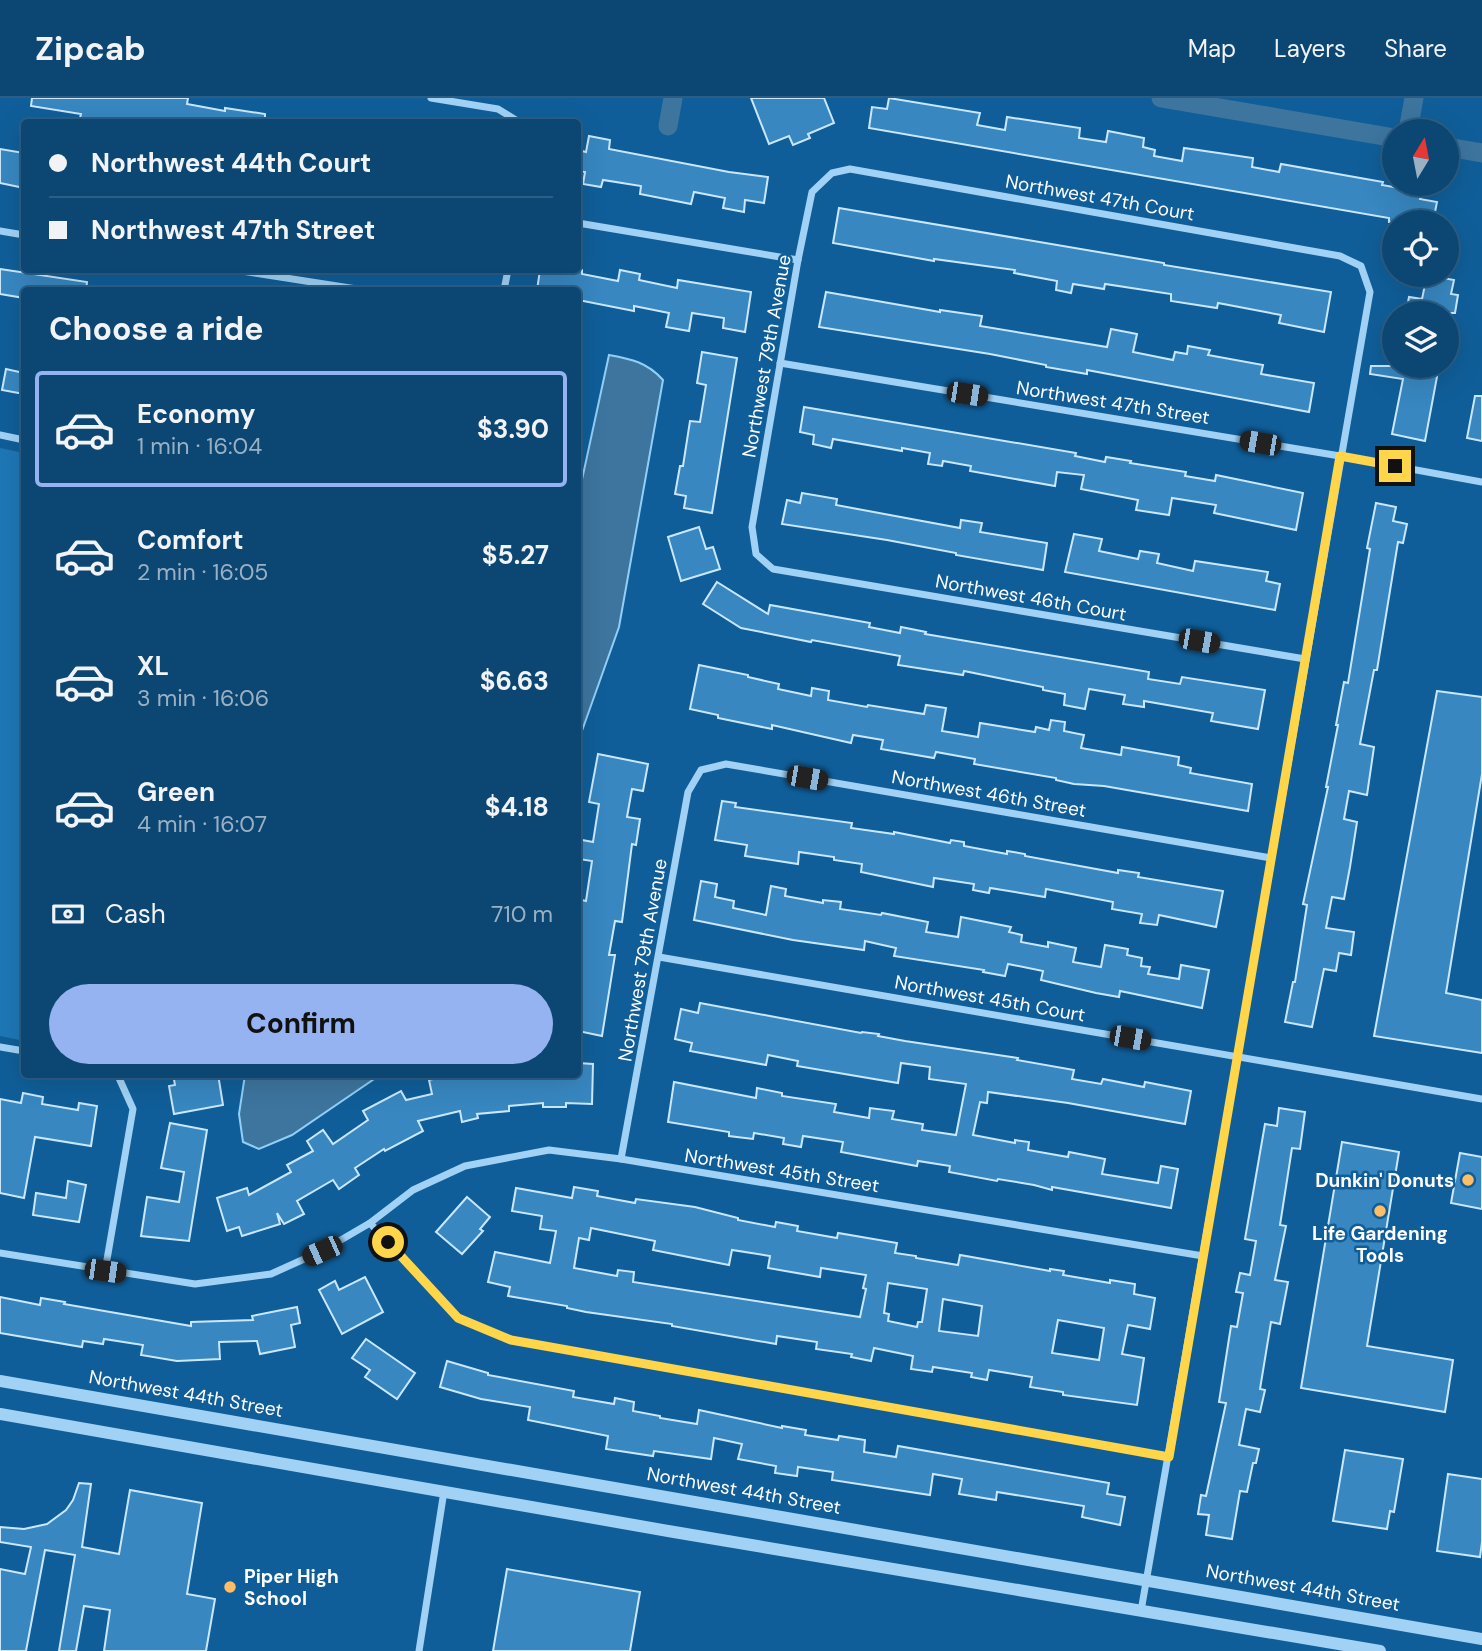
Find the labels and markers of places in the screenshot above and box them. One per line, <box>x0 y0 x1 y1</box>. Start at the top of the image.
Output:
place label: Dunkin' Donuts <box>1315 1168 1454 1193</box>
marker: Dunkin' Donuts <box>1460 1172 1476 1188</box>
marker: Life Gardening Tools <box>1372 1203 1388 1219</box>
place label: Life Gardening Tools <box>1312 1221 1448 1268</box>
place label: Piper High School <box>244 1564 339 1611</box>
marker: Piper High School <box>222 1579 238 1595</box>

